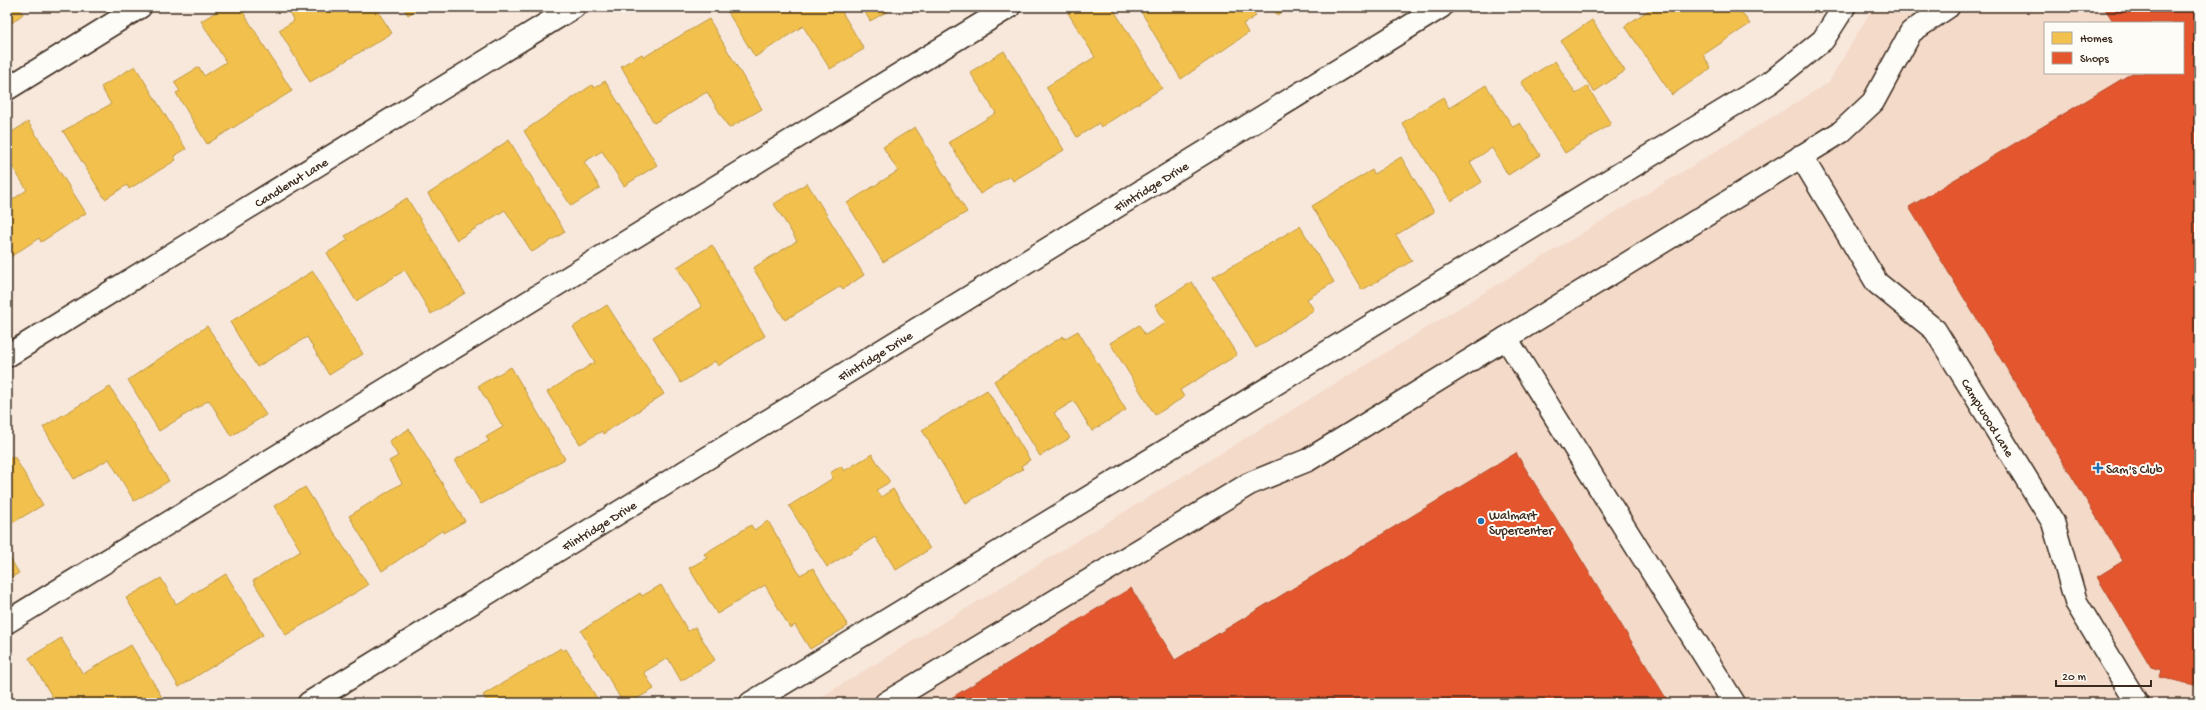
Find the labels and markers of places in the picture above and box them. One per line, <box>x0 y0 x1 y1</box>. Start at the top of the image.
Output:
marker: Sam's Club <box>2093 463 2103 473</box>
place label: Sam's Club <box>2106 463 2163 478</box>
place label: Walmart Supercenter <box>1489 509 1554 539</box>
marker: Walmart Supercenter <box>1476 516 1486 526</box>

